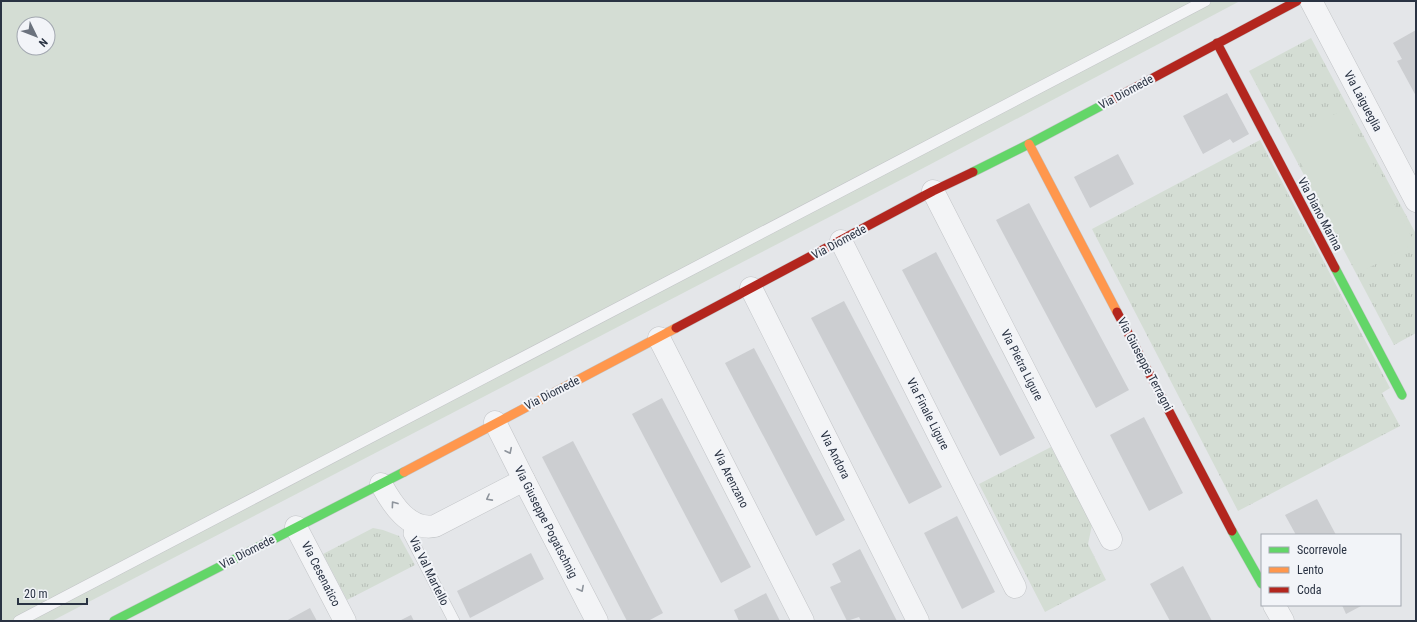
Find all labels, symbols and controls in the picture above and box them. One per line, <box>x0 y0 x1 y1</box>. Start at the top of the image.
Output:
north arrow <box>16 16 56 56</box>
text: N <box>36 36 50 50</box>
street label: Via Laigueglia <box>1341 68 1385 134</box>
street label: Via Diomede <box>1096 72 1156 112</box>
street label: Via Diano Marina <box>1295 175 1345 253</box>
street label: Via Diomede <box>809 222 869 262</box>
street label: Via Giuseppe Terragni <box>1115 315 1175 413</box>
street label: Via Pietra Ligure <box>998 327 1046 403</box>
street label: Via Diomede <box>522 373 582 413</box>
street label: Via Finale Ligure <box>904 376 952 453</box>
street label: Via Andora <box>817 429 853 482</box>
one-way arrow <box>504 447 512 454</box>
street label: Via Arenzano <box>711 448 751 510</box>
street label: Via Giuseppe Pogatschnig <box>512 464 580 581</box>
one-way arrow <box>486 493 493 500</box>
one-way arrow <box>391 502 398 509</box>
street label: Via Diomede <box>217 532 277 572</box>
street label: Via Val Martello <box>406 534 452 608</box>
legend <box>1261 534 1401 606</box>
street label: Via Cesenatico <box>299 539 343 609</box>
text: Scorrevole <box>1297 543 1347 557</box>
text: Lento <box>1297 563 1324 577</box>
scale bar <box>18 580 87 606</box>
text: Coda <box>1297 583 1322 597</box>
one-way arrow <box>576 585 583 592</box>
text: 20 m <box>24 587 48 601</box>

